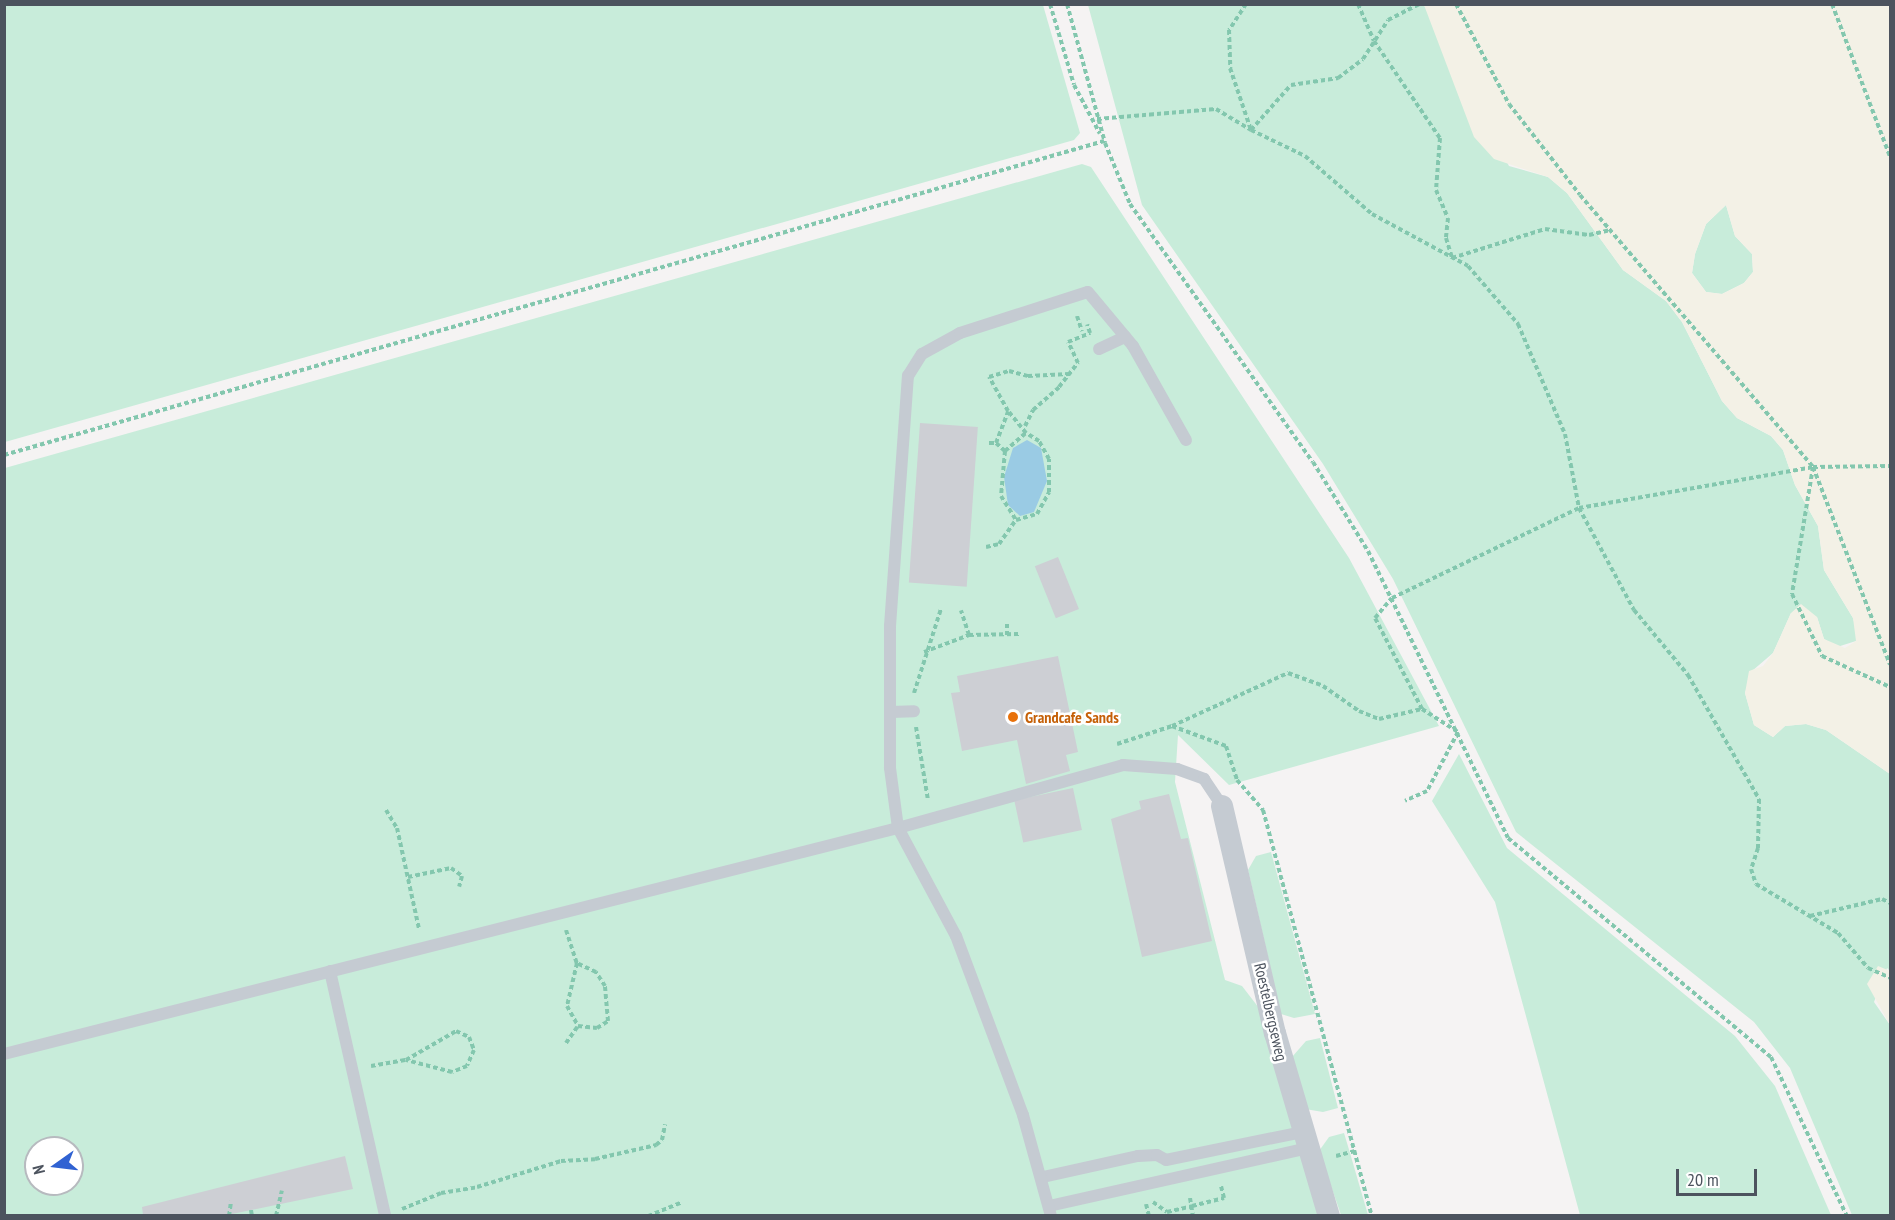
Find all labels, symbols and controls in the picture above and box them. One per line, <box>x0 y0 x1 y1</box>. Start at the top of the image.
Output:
place label: Grandcafe Sands <box>1025 707 1119 727</box>
marker: Grandcafe Sands <box>1006 710 1020 724</box>
street label: Roestelbergseweg <box>1250 961 1292 1063</box>
north arrow <box>24 1136 84 1196</box>
scale bar <box>1679 1157 1760 1195</box>
text: N <box>28 1163 49 1176</box>
text: 20 m <box>1687 1168 1719 1191</box>

